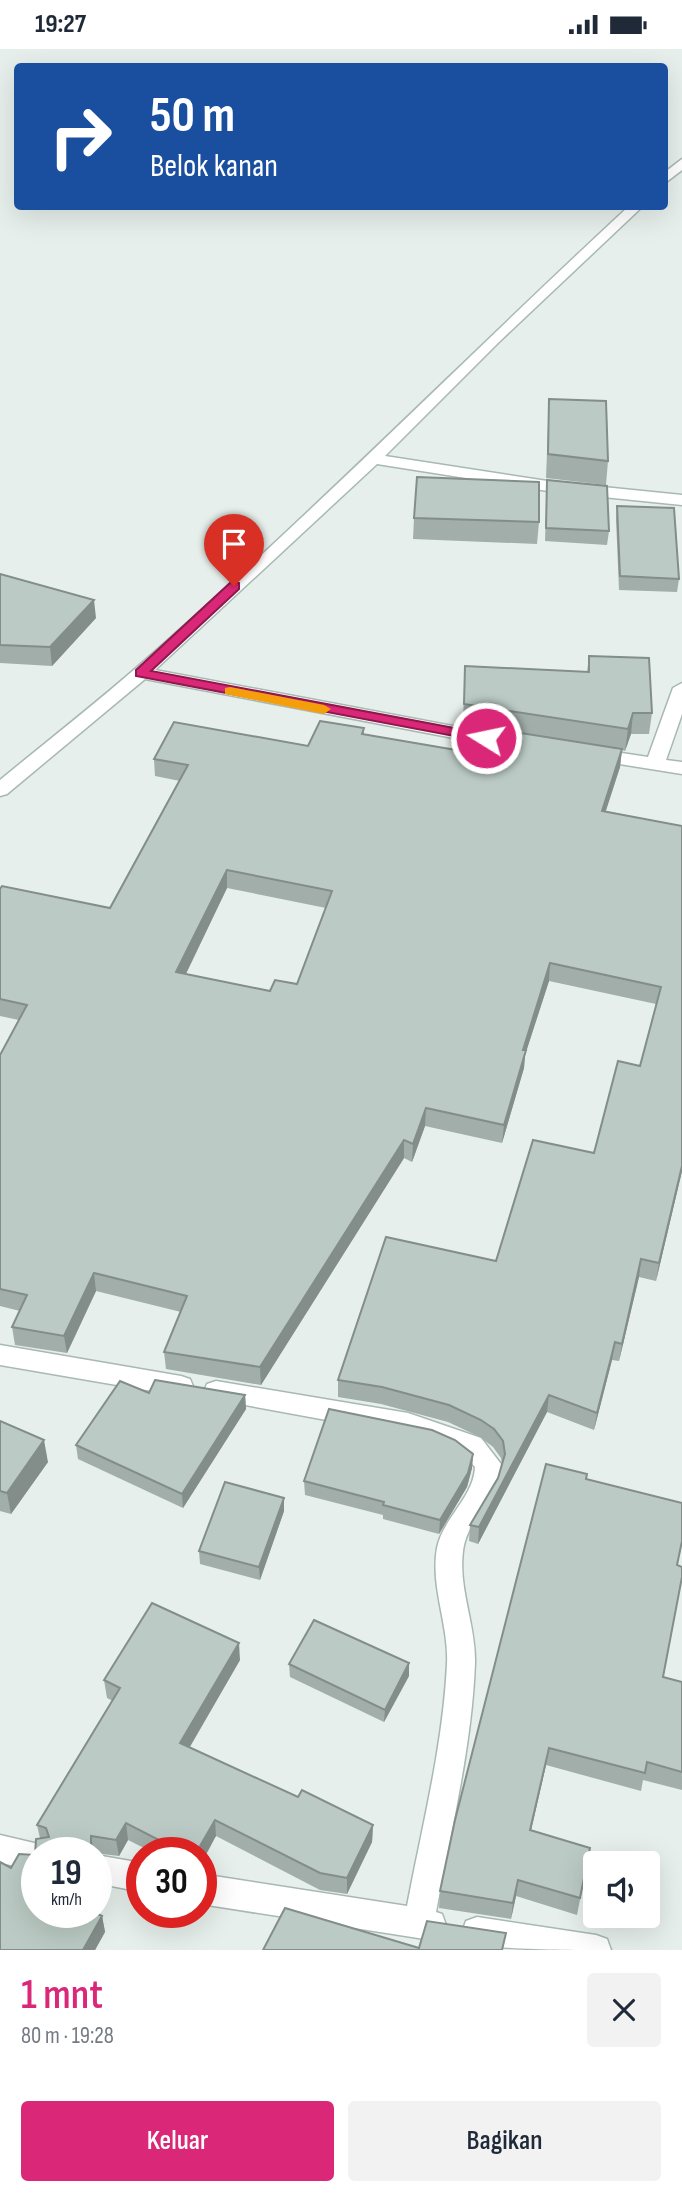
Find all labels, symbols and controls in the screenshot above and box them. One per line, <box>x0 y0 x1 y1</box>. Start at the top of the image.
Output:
text: 19:27 <box>35 9 86 40</box>
text: 50 m <box>150 87 235 146</box>
icon: right <box>35 91 126 182</box>
text: Belok kanan <box>150 147 278 186</box>
pin <box>204 514 264 586</box>
icon: arrive <box>215 525 253 563</box>
position arrow <box>449 701 523 775</box>
speed limit sign: 30 <box>126 1837 217 1928</box>
map controls <box>583 1851 660 1928</box>
button: sound <box>583 1851 660 1928</box>
text: 19 <box>51 1852 82 1895</box>
text: km/h <box>51 1889 82 1910</box>
text: 1 mnt <box>21 1970 103 2021</box>
button: close <box>587 1973 661 2047</box>
text: 80 m · 19:28 <box>21 2022 114 2050</box>
button: Keluar <box>21 2101 334 2181</box>
button: Bagikan <box>348 2101 661 2181</box>

